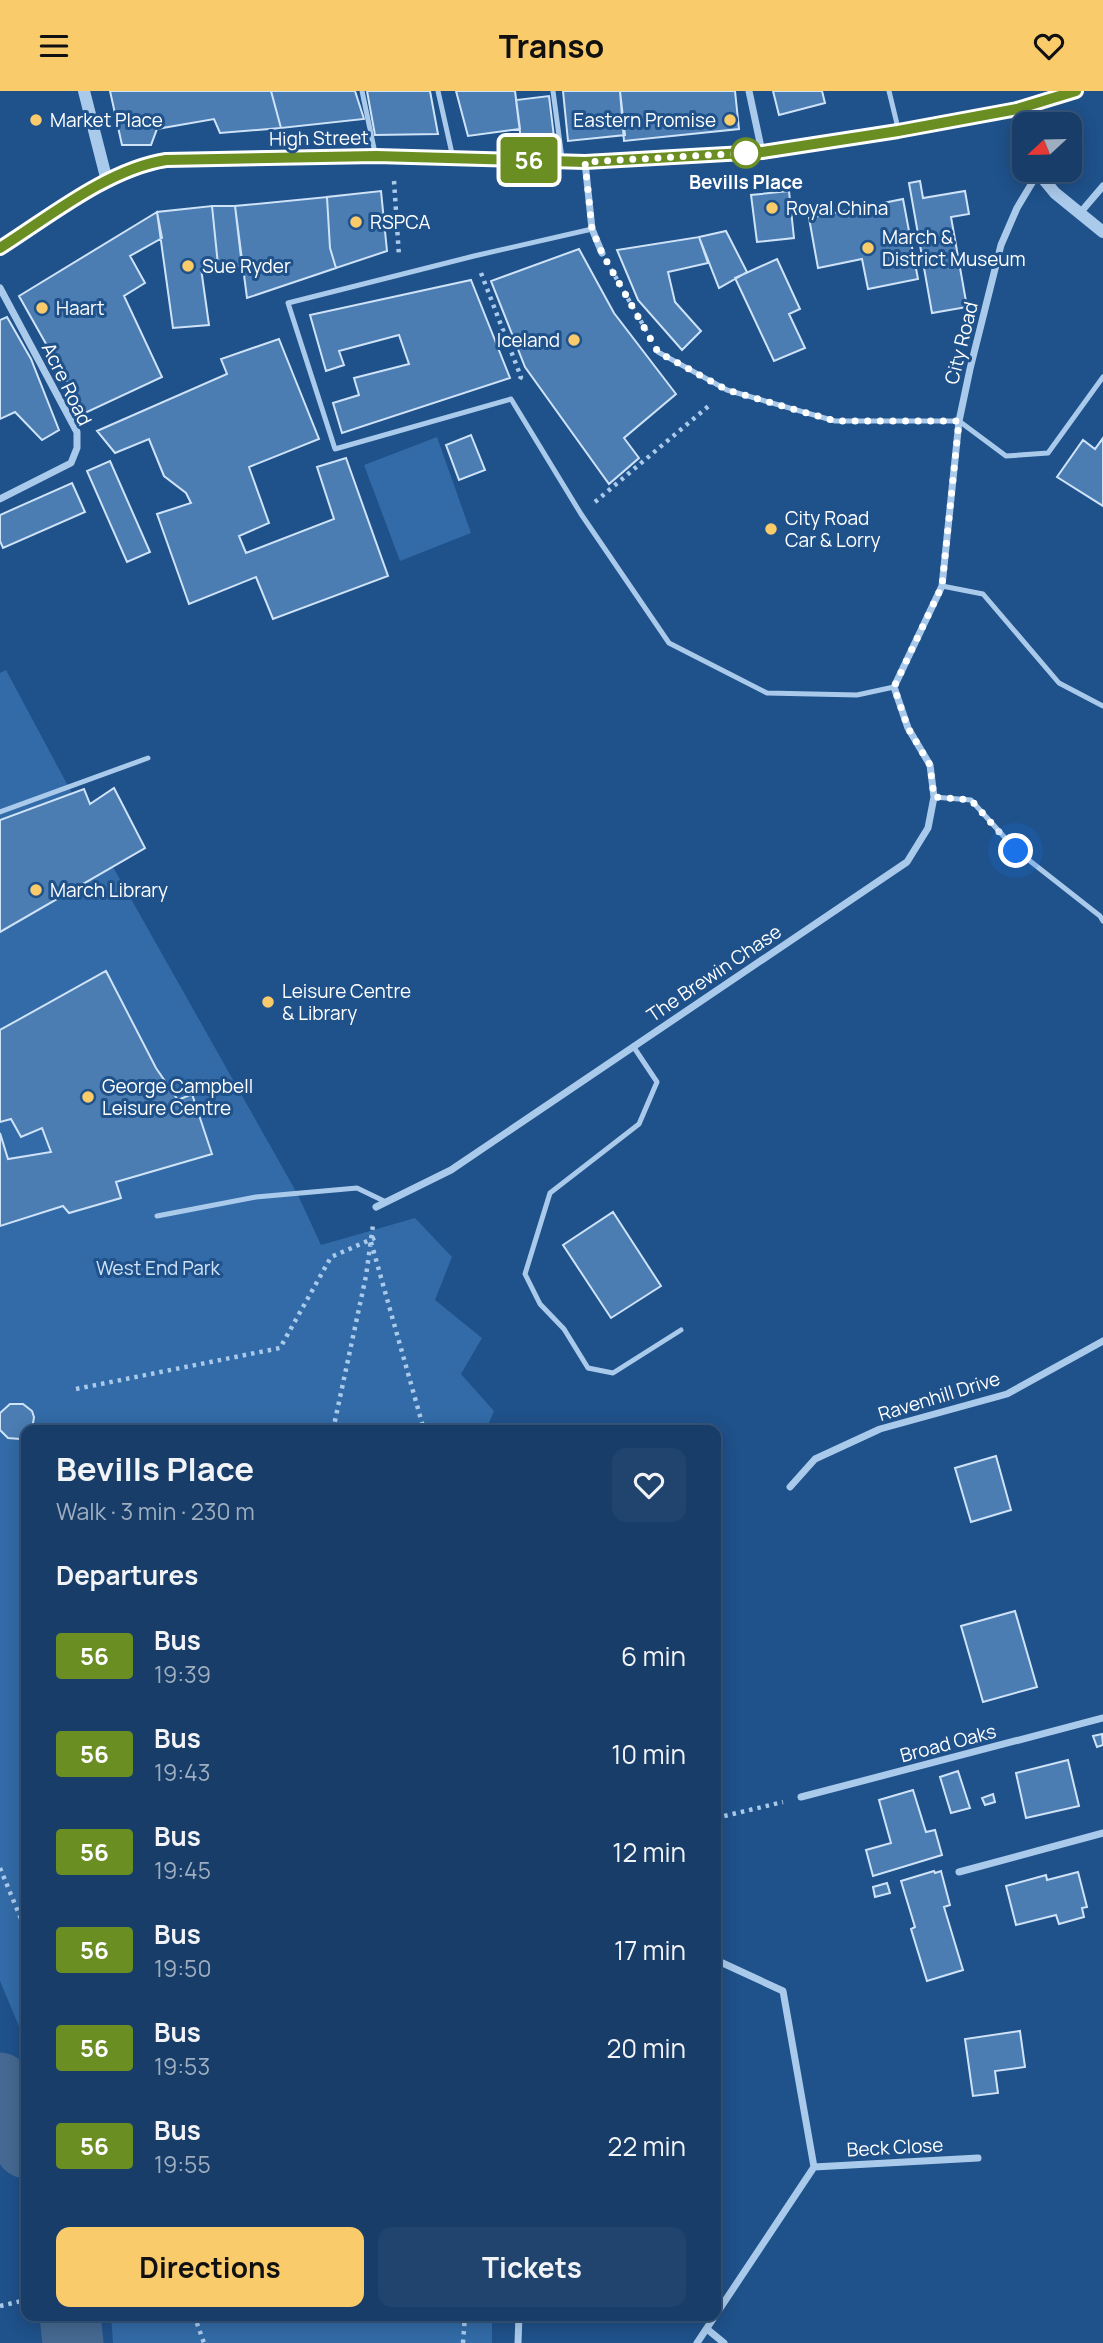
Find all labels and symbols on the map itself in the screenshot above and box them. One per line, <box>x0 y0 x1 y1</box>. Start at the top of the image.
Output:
place label: Market Place <box>50 107 163 133</box>
place label: Eastern Promise <box>573 107 716 133</box>
marker: Market Place <box>28 112 44 128</box>
marker: Eastern Promise <box>722 112 738 128</box>
north arrow <box>1012 112 1082 182</box>
street label: High Street <box>269 124 369 152</box>
line badge: 56 <box>498 137 560 183</box>
marker: Bevills Place <box>731 138 761 168</box>
place label: Bevills Place <box>689 169 803 195</box>
place label: Royal China <box>786 195 888 221</box>
marker: Royal China <box>764 200 780 216</box>
place label: RSPCA <box>370 209 430 235</box>
marker: RSPCA <box>348 214 364 230</box>
place label: March & District Museum <box>882 224 1026 272</box>
marker: March & District Museum <box>860 240 876 256</box>
place label: Sue Ryder <box>202 253 291 279</box>
marker: Sue Ryder <box>180 258 196 274</box>
place label: Haart <box>56 295 105 321</box>
street label: City Road <box>938 299 984 387</box>
marker: Haart <box>34 300 50 316</box>
place label: Iceland <box>497 327 560 353</box>
marker: Iceland <box>566 332 582 348</box>
street label: Acre Road <box>36 338 98 430</box>
place label: City Road Car & Lorry <box>785 505 881 553</box>
marker: City Road Car & Lorry <box>763 521 779 537</box>
your location <box>998 833 1033 868</box>
place label: March Library <box>50 877 168 903</box>
marker: March Library <box>28 882 44 898</box>
street label: The Brewin Chase <box>642 918 786 1028</box>
place label: Leisure Centre & Library <box>282 978 411 1026</box>
marker: Leisure Centre & Library <box>260 994 276 1010</box>
place label: George Campbell Leisure Centre <box>102 1073 253 1121</box>
marker: George Campbell Leisure Centre <box>80 1089 96 1105</box>
park label: West End Park <box>96 1255 221 1281</box>
street label: Ravenhill Drive <box>875 1365 1003 1427</box>
street label: Broad Oaks <box>897 1718 999 1768</box>
street label: Beck Close <box>846 2131 944 2163</box>

